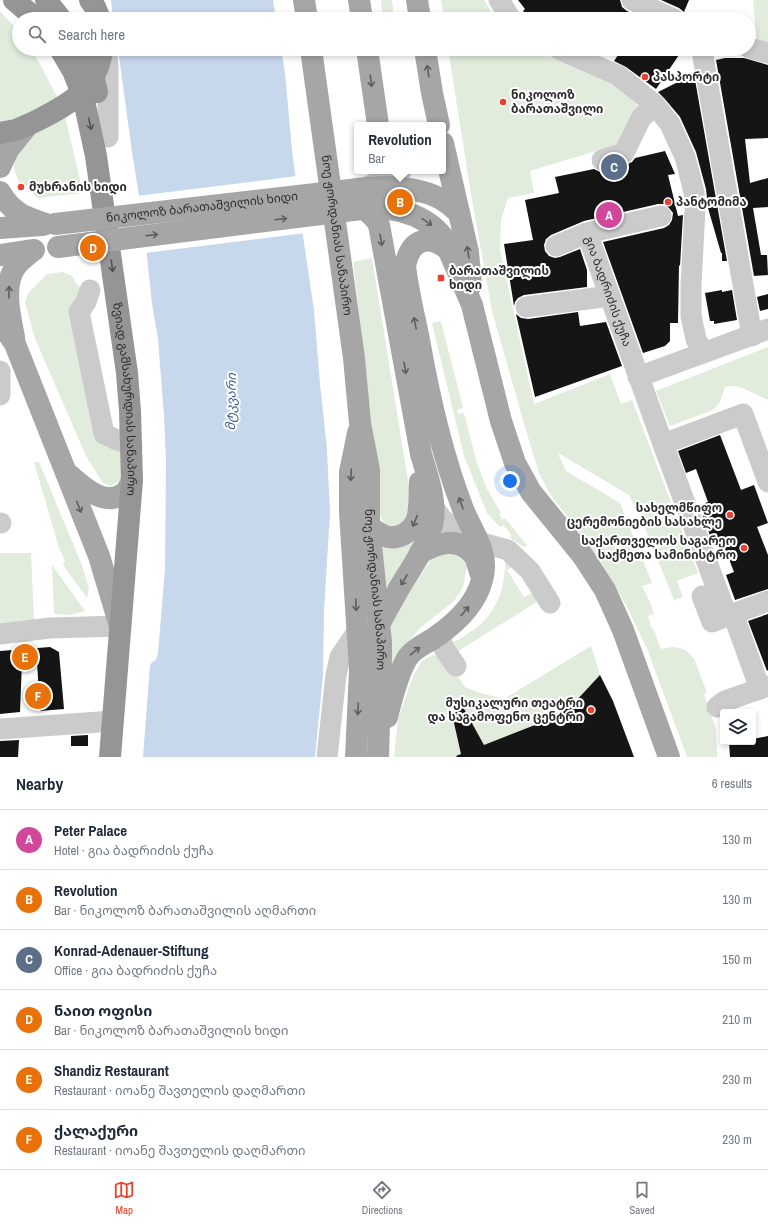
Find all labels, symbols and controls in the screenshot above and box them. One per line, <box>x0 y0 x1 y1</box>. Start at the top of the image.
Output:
search box <box>12 12 756 56</box>
icon: search <box>26 23 48 45</box>
text: Search here <box>58 24 125 45</box>
one-way arrow <box>424 65 432 78</box>
place label: პასპორტი <box>653 69 719 85</box>
marker: პასპორტი <box>640 72 650 82</box>
one-way arrow <box>367 74 375 87</box>
place label: ნიკოლოზ ბარათაშვილი <box>511 87 603 117</box>
marker: ნიკოლოზ ბარათაშვილი <box>498 97 508 107</box>
one-way arrow <box>86 117 94 130</box>
popup <box>354 122 446 174</box>
text: Revolution <box>368 129 432 150</box>
text: Bar <box>368 150 385 167</box>
pin: C <box>601 152 627 182</box>
street label: ნოე ჟორდანიას სანაპირო <box>318 154 356 317</box>
place label: მუხრანის ხიდი <box>29 179 127 195</box>
marker: მუხრანის ხიდი <box>16 182 26 192</box>
pin: B <box>387 187 413 217</box>
street label: ნიკოლოზ ბარათაშვილის ხიდი <box>105 188 299 226</box>
place label: პანტომიმა <box>676 194 747 210</box>
marker: პანტომიმა <box>663 197 673 207</box>
pin: A <box>596 200 622 230</box>
one-way arrow <box>274 215 287 223</box>
one-way arrow <box>421 218 432 226</box>
one-way arrow <box>145 231 158 239</box>
pin: D <box>80 233 106 263</box>
one-way arrow <box>378 233 386 246</box>
street label: გია ბადრიძის ქუჩა <box>581 234 635 349</box>
one-way arrow <box>464 246 472 259</box>
one-way arrow <box>108 259 116 272</box>
place label: ბარათაშვილის ხიდი <box>449 263 549 293</box>
marker: ბარათაშვილის ხიდი <box>436 273 446 283</box>
one-way arrow <box>5 286 12 299</box>
street label: ზვიად გამსახურდიას სანაპირო <box>109 301 140 497</box>
one-way arrow <box>411 317 419 330</box>
one-way arrow <box>401 361 409 374</box>
water label: მტკვარი <box>222 373 240 431</box>
one-way arrow <box>347 468 354 481</box>
your location <box>500 471 520 491</box>
one-way arrow <box>457 496 464 509</box>
place label: სახელმწიფო ცერემონიების სასახლე <box>567 500 722 530</box>
one-way arrow <box>76 501 84 513</box>
street label: ნოე ჟორდანიას სანაპირო <box>361 509 389 671</box>
marker: სახელმწიფო ცერემონიების სასახლე <box>725 510 735 520</box>
one-way arrow <box>410 514 418 526</box>
place label: საქართველოს საგარეო საქმეთა სამინისტრო <box>581 533 736 563</box>
marker: საქართველოს საგარეო საქმეთა სამინისტრო <box>739 543 749 553</box>
one-way arrow <box>400 574 408 586</box>
one-way arrow <box>352 598 359 611</box>
one-way arrow <box>461 605 470 616</box>
pin: E <box>12 642 38 672</box>
one-way arrow <box>409 647 420 656</box>
pin: F <box>25 681 51 711</box>
place label: მუსიკალური თეატრი და საგამოფენო ცენტრი <box>428 695 583 725</box>
one-way arrow <box>354 702 361 715</box>
marker: მუსიკალური თეატრი და საგამოფენო ცენტრი <box>586 705 596 715</box>
map controls <box>720 709 756 745</box>
button: layers <box>720 709 756 745</box>
text: Nearby <box>16 772 63 795</box>
text: 6 results <box>712 775 752 792</box>
text: Peter Palace <box>54 820 127 841</box>
text: A <box>25 831 33 848</box>
text: 130 m <box>722 831 752 848</box>
text: Hotel · გია ბადრიძის ქუჩა <box>54 842 214 859</box>
text: Revolution <box>54 880 118 901</box>
text: B <box>25 891 33 908</box>
text: 130 m <box>722 891 752 908</box>
text: Bar · ნიკოლოზ ბარათაშვილის აღმართი <box>54 902 316 919</box>
text: Konrad-Adenauer-Stiftung <box>54 940 208 961</box>
text: C <box>25 951 33 968</box>
text: 150 m <box>722 951 752 968</box>
text: Office · გია ბადრიძის ქუჩა <box>54 962 217 979</box>
text: ნაით ოფისი <box>54 1000 152 1021</box>
text: D <box>25 1011 33 1028</box>
text: 210 m <box>722 1011 752 1028</box>
text: Bar · ნიკოლოზ ბარათაშვილის ხიდი <box>54 1022 288 1039</box>
text: Shandiz Restaurant <box>54 1060 169 1081</box>
text: E <box>25 1071 33 1088</box>
text: 230 m <box>722 1071 752 1088</box>
text: Restaurant · იოანე შავთელის დაღმართი <box>54 1082 305 1099</box>
text: ქალაქური <box>54 1120 138 1141</box>
text: F <box>26 1131 32 1148</box>
text: 230 m <box>722 1131 752 1148</box>
text: Restaurant · იოანე შავთელის დაღმართი <box>54 1142 305 1159</box>
tab: Map <box>113 1179 135 1217</box>
tab: Directions <box>362 1179 403 1217</box>
tab: Saved <box>629 1179 655 1217</box>

